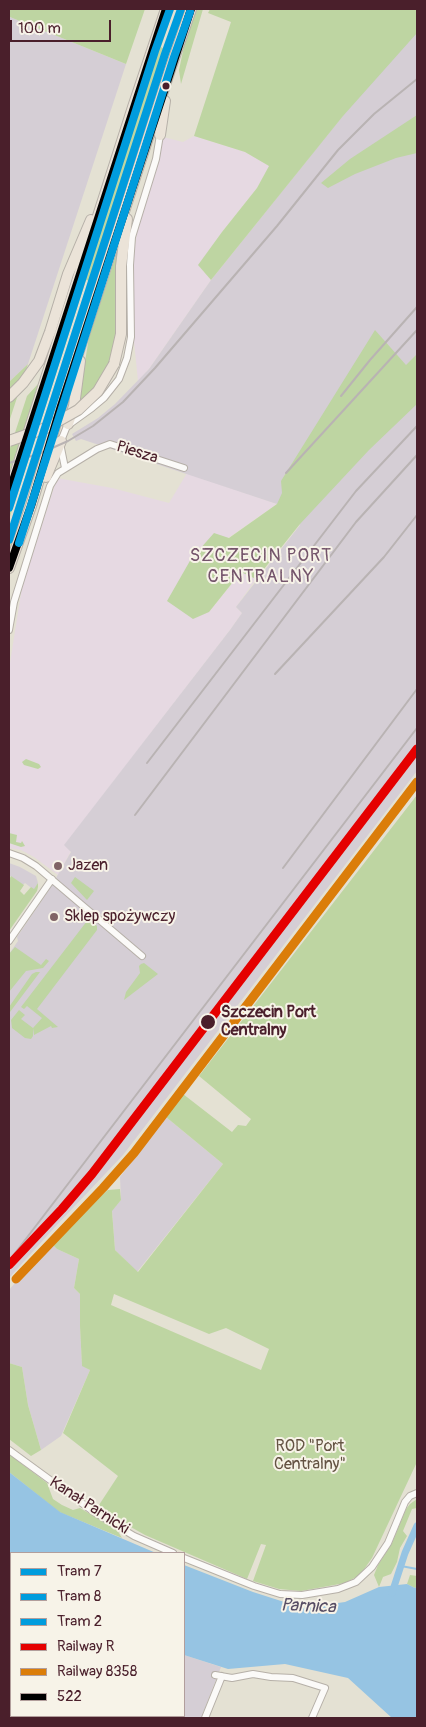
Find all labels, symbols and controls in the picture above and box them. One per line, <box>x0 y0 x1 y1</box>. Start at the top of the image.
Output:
scale bar <box>12 10 114 42</box>
text: 100 m <box>18 19 61 38</box>
unlabelled marker <box>161 81 171 91</box>
street label: Piesza <box>114 438 160 468</box>
district label: SZCZECIN PORT CENTRALNY <box>188 545 334 588</box>
place label: Jazen <box>68 856 108 876</box>
marker: Jazen <box>52 860 64 872</box>
place label: Sklep spożywczy <box>64 907 175 927</box>
marker: Sklep spożywczy <box>48 911 60 923</box>
place label: Szczecin Port Centralny <box>221 1003 316 1041</box>
marker: Szczecin Port Centralny <box>199 1013 217 1031</box>
park label: ROD "Port Centralny" <box>274 1437 346 1475</box>
street label: Kanał Parnicki <box>45 1473 133 1539</box>
legend <box>10 1552 185 1717</box>
text: Tram 7 <box>57 1562 102 1581</box>
text: Tram 8 <box>57 1587 101 1606</box>
water label: Parnica <box>280 1595 336 1619</box>
text: Tram 2 <box>57 1612 102 1631</box>
text: Railway R <box>57 1637 114 1656</box>
text: Railway 8358 <box>57 1662 137 1681</box>
text: 522 <box>57 1687 82 1706</box>

